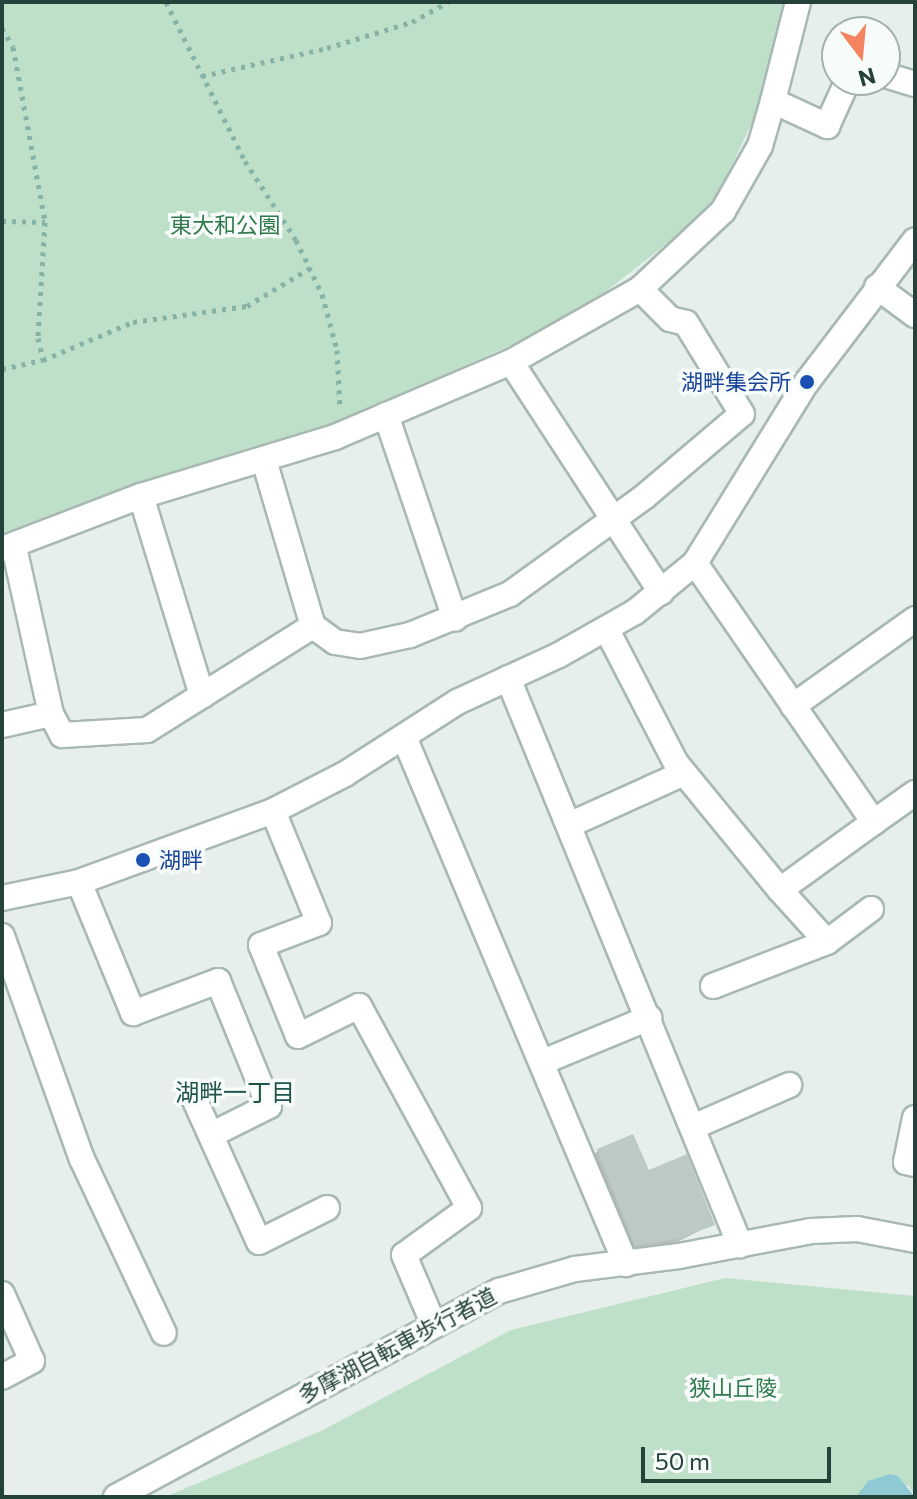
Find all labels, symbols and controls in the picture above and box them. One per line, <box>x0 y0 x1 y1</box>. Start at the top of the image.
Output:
north arrow <box>821 16 901 96</box>
text: N <box>856 62 879 93</box>
park label: 東大和公園 <box>170 212 280 238</box>
place label: 湖畔集会所 <box>681 369 791 395</box>
marker: 湖畔集会所 <box>798 373 816 391</box>
place label: 湖畔 <box>159 847 203 873</box>
marker: 湖畔 <box>134 851 152 869</box>
district label: 湖畔一丁目 <box>175 1078 295 1106</box>
street label: 多摩湖自転車歩行者道 <box>294 1282 500 1408</box>
park label: 狭山丘陵 <box>689 1375 777 1401</box>
scale bar <box>645 1431 835 1481</box>
text: 50 m <box>655 1446 710 1475</box>

